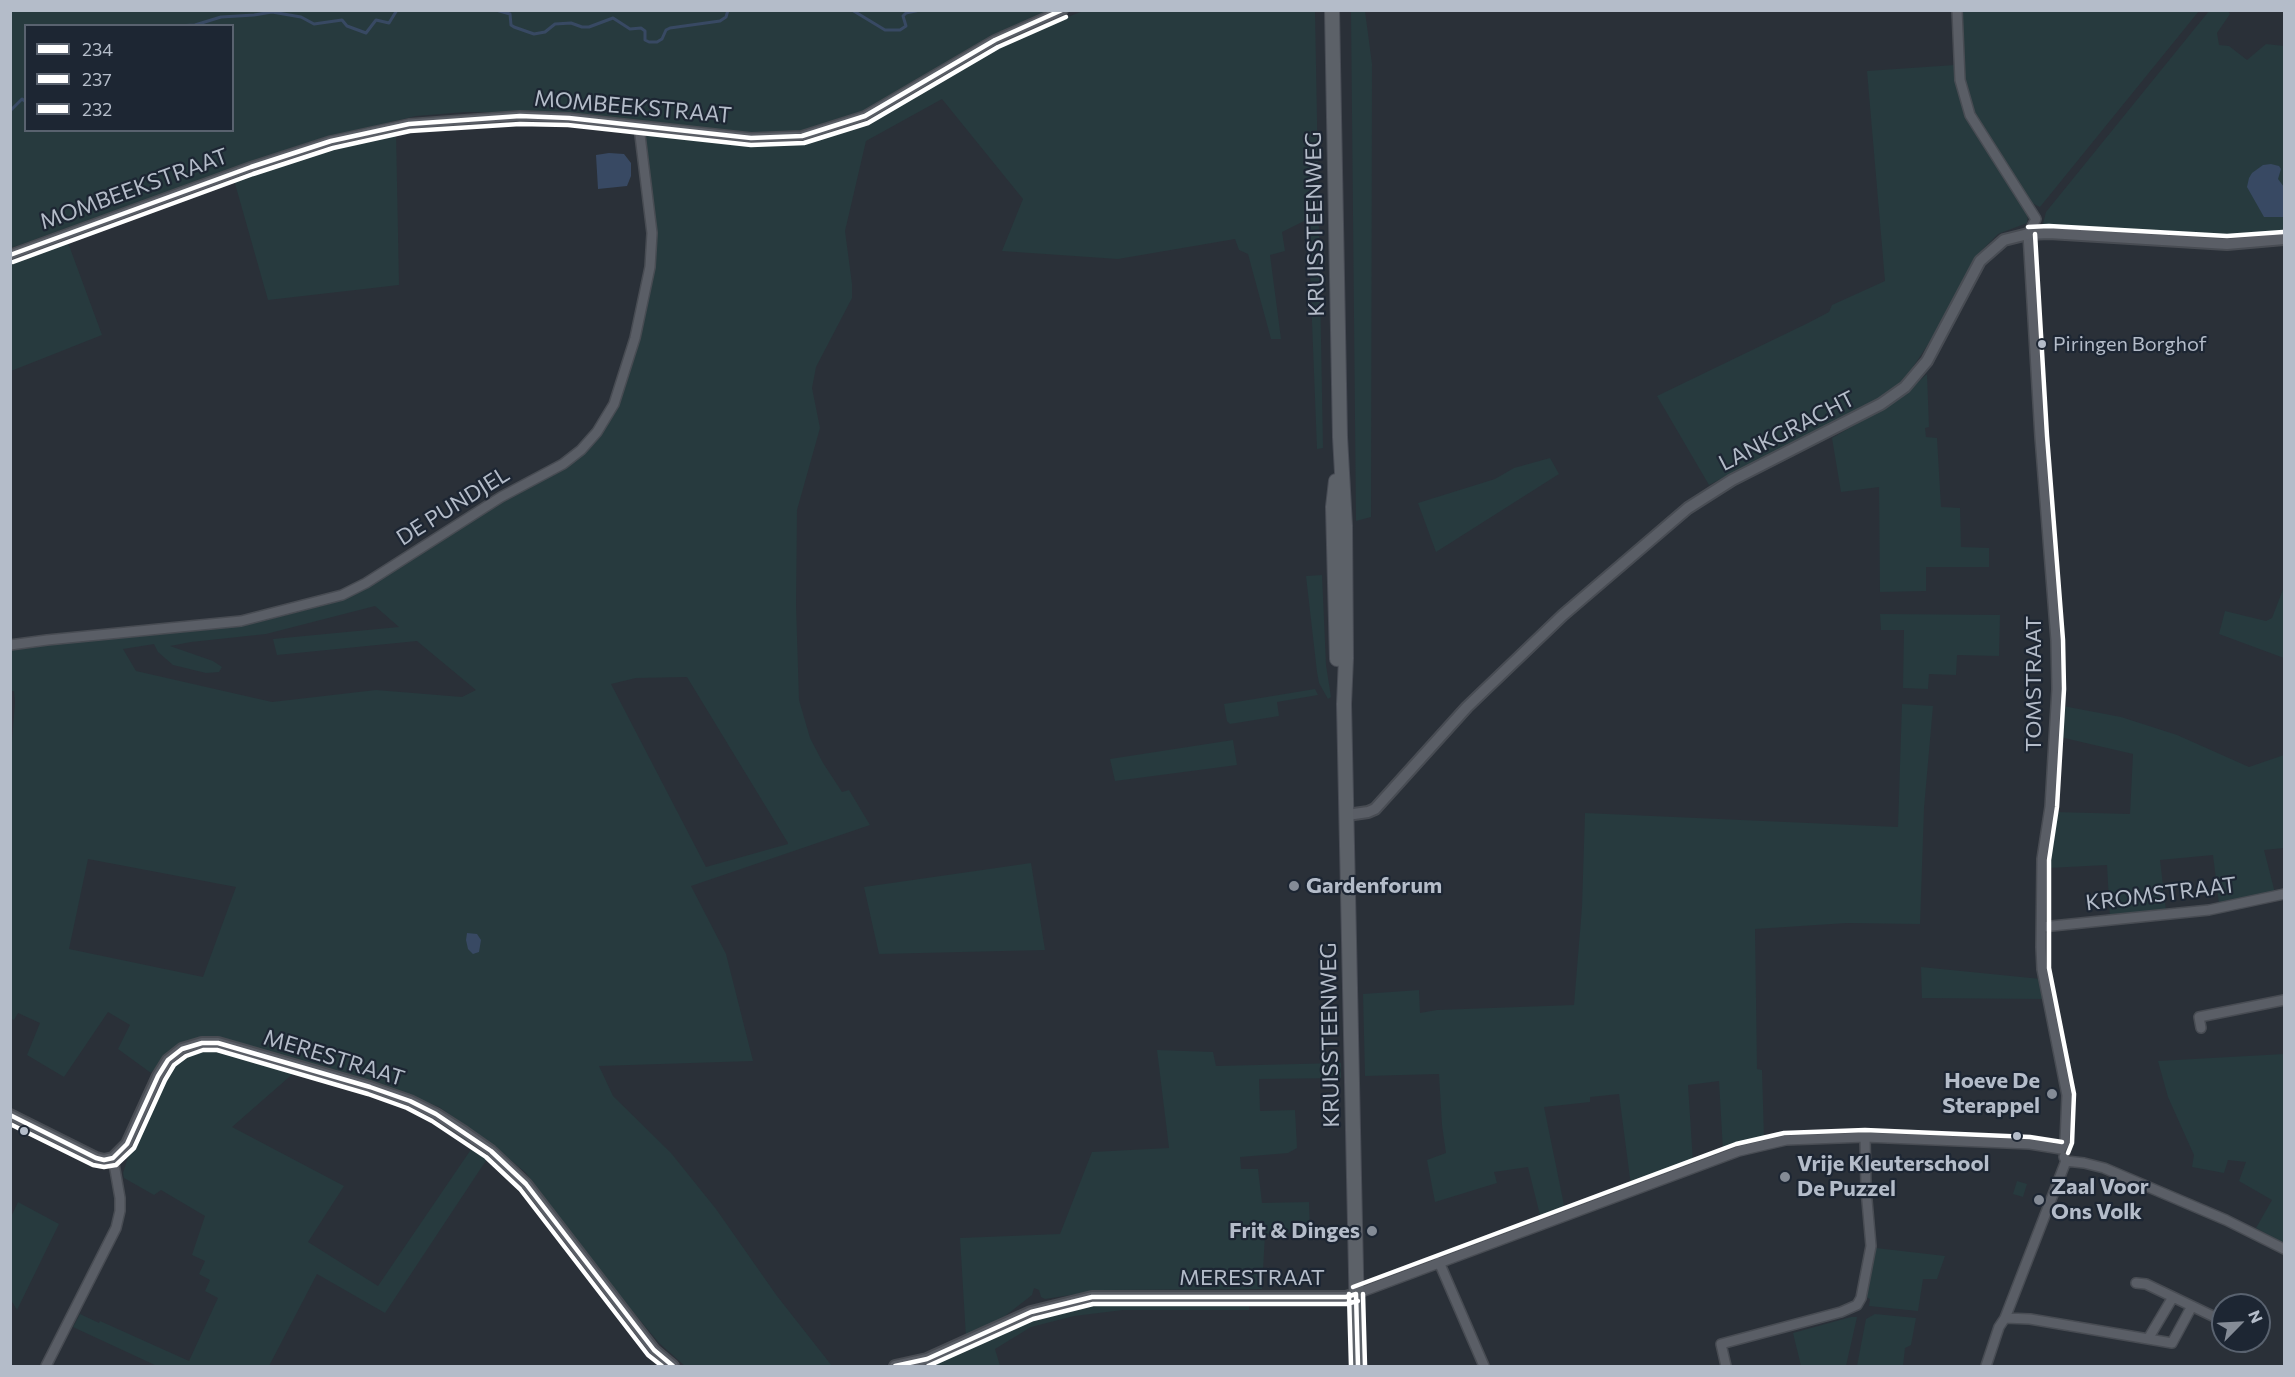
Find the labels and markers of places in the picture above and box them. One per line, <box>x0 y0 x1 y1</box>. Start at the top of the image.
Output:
place label: Piringen Borghof <box>2053 332 2207 356</box>
marker: Piringen Borghof <box>2036 338 2048 350</box>
place label: Gardenforum <box>1306 873 1442 899</box>
marker: Gardenforum <box>1287 879 1301 893</box>
place label: Hoeve De Sterappel <box>1942 1068 2040 1120</box>
marker: Hoeve De Sterappel <box>2045 1087 2059 1101</box>
unlabelled marker <box>18 1125 30 1137</box>
unlabelled marker <box>2011 1130 2023 1142</box>
place label: Vrije Kleuterschool De Puzzel <box>1797 1151 1990 1202</box>
marker: Vrije Kleuterschool De Puzzel <box>1778 1170 1792 1184</box>
place label: Zaal Voor Ons Volk <box>2051 1174 2149 1226</box>
marker: Zaal Voor Ons Volk <box>2032 1193 2046 1207</box>
place label: Frit & Dinges <box>1229 1218 1360 1244</box>
marker: Frit & Dinges <box>1365 1224 1379 1238</box>

